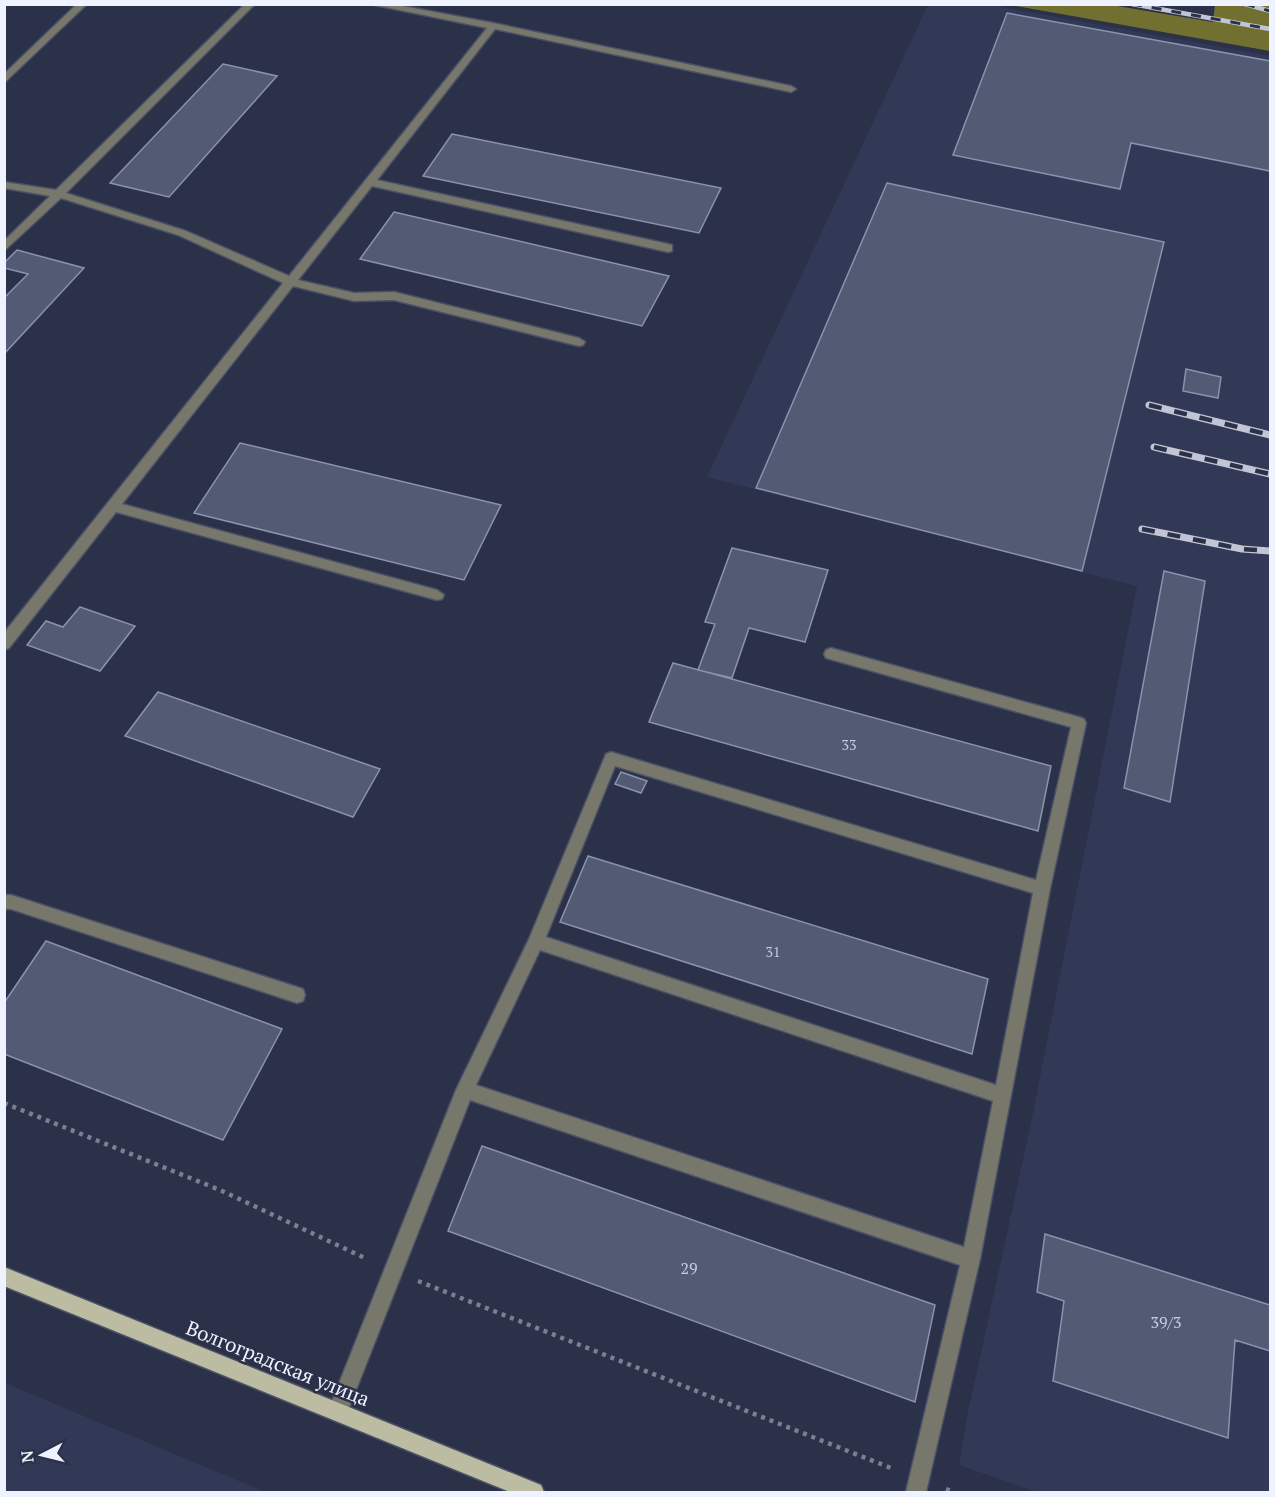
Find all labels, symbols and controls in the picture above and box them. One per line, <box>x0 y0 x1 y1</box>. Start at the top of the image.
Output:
house number: 33 <box>842 735 856 754</box>
house number: 31 <box>766 942 780 961</box>
house number: 29 <box>680 1257 698 1279</box>
house number: 39/3 <box>1150 1311 1182 1333</box>
street label: Волгоградская улица <box>182 1314 374 1412</box>
north arrow <box>12 1425 72 1485</box>
text: N <box>15 1449 39 1464</box>

